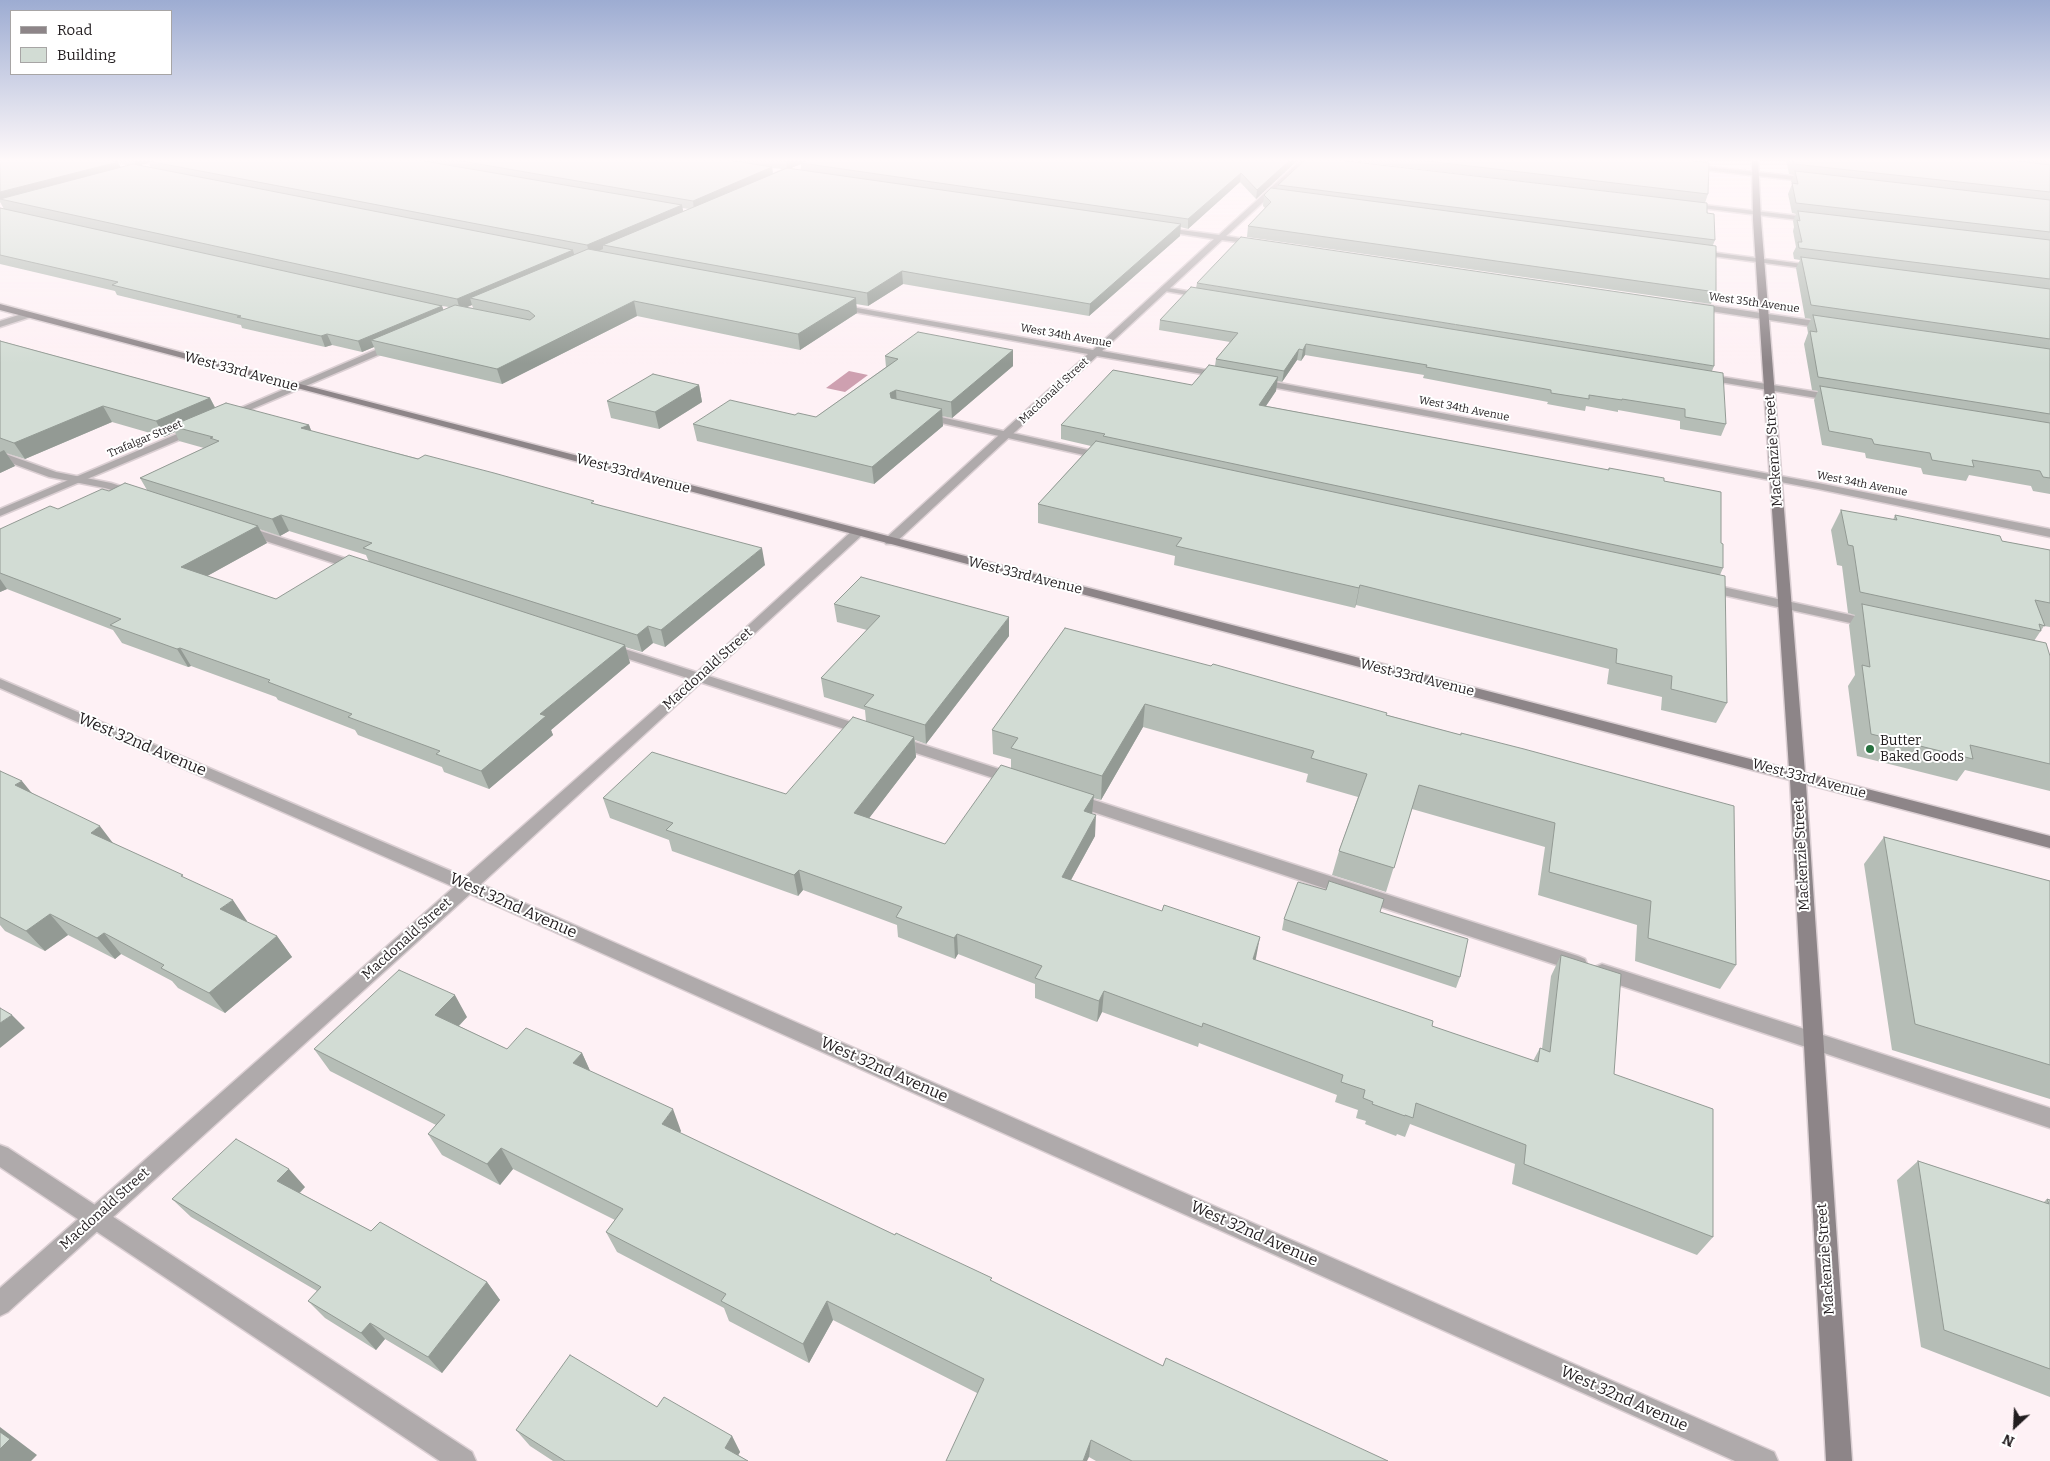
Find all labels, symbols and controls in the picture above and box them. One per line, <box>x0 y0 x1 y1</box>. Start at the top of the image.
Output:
legend <box>10 10 172 75</box>
text: Road <box>57 21 92 39</box>
text: Building <box>57 46 116 64</box>
street label: West 35th Avenue <box>1708 290 1800 316</box>
street label: West 34th Avenue <box>1019 321 1113 351</box>
street label: West 33rd Avenue <box>182 349 300 395</box>
street label: Macdonald Street <box>1017 356 1091 426</box>
street label: West 34th Avenue <box>1417 394 1511 424</box>
street label: Mackenzie Street <box>1762 395 1786 507</box>
street label: Trafalgar Street <box>106 417 184 461</box>
street label: West 33rd Avenue <box>574 451 692 497</box>
street label: West 34th Avenue <box>1815 469 1909 499</box>
street label: West 33rd Avenue <box>966 554 1084 598</box>
street label: Macdonald Street <box>660 624 756 714</box>
street label: West 33rd Avenue <box>1358 656 1476 700</box>
street label: West 32nd Avenue <box>75 709 209 781</box>
place label: Butter Baked Goods <box>1880 733 1964 766</box>
marker: Butter Baked Goods <box>1864 743 1876 755</box>
street label: West 33rd Avenue <box>1750 756 1868 802</box>
street label: Mackenzie Street <box>1791 799 1813 911</box>
street label: West 32nd Avenue <box>446 869 580 943</box>
street label: Macdonald Street <box>359 894 455 984</box>
street label: West 32nd Avenue <box>817 1033 951 1107</box>
street label: Macdonald Street <box>57 1164 153 1254</box>
street label: West 32nd Avenue <box>1187 1197 1321 1271</box>
street label: Mackenzie Street <box>1814 1203 1838 1315</box>
street label: West 32nd Avenue <box>1557 1362 1691 1436</box>
north arrow <box>1990 1401 2040 1451</box>
text: N <box>2000 1430 2017 1450</box>

